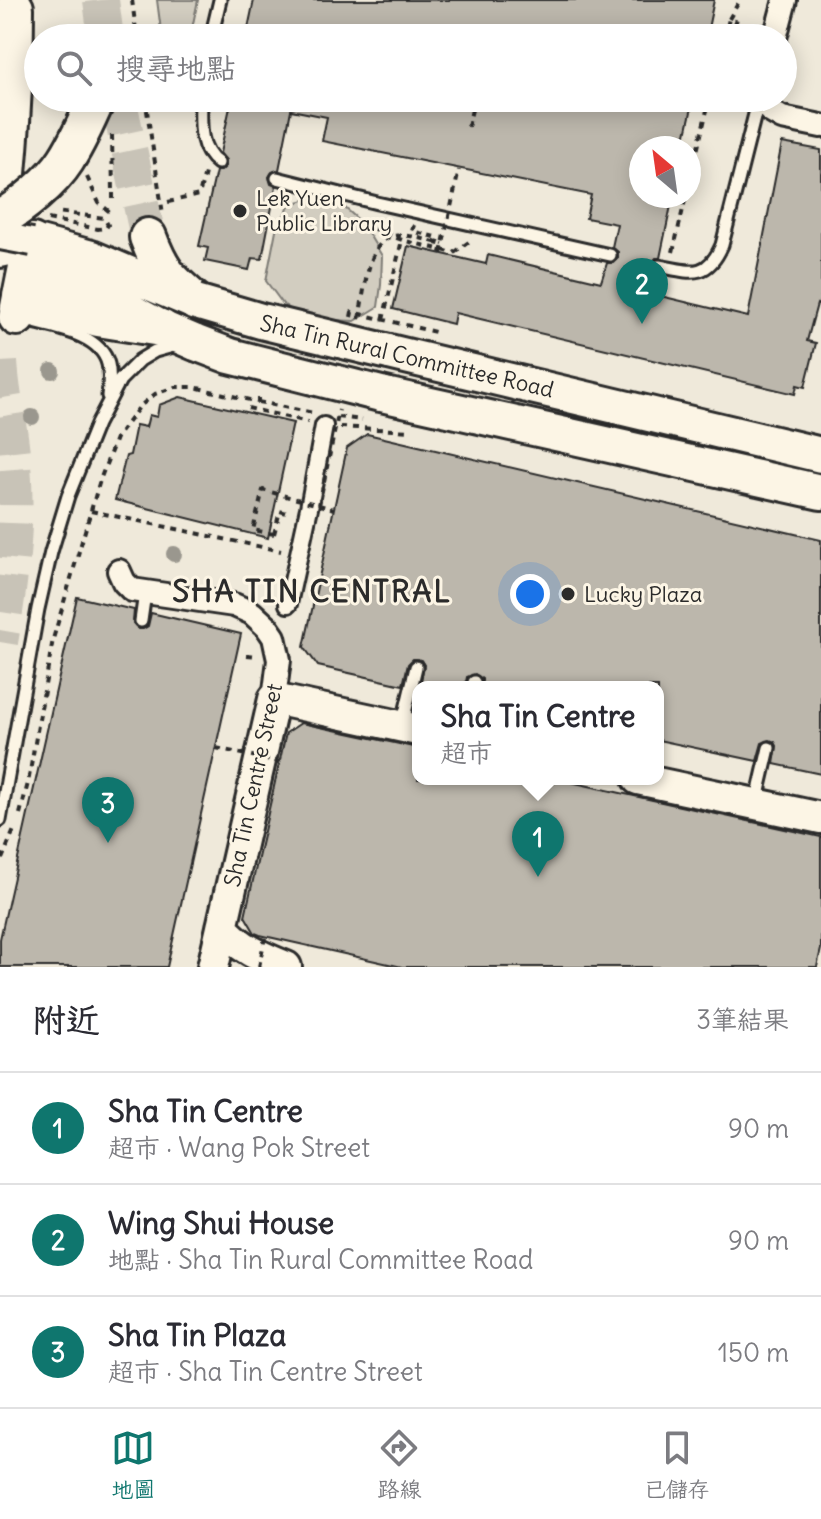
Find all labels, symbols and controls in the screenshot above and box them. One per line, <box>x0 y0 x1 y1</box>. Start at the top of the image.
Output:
search box <box>24 24 797 112</box>
icon: search <box>52 46 96 90</box>
text: 搜尋地點 <box>116 49 236 87</box>
north arrow <box>629 136 701 208</box>
place label: Lek Yuen Public Library <box>256 184 392 237</box>
marker: Lek Yuen Public Library <box>231 202 249 220</box>
pin: 2 <box>616 258 668 324</box>
street label: Sha Tin Rural Committee Road <box>257 309 557 403</box>
district label: SHA TIN CENTRAL <box>172 572 452 610</box>
your location <box>510 574 550 614</box>
place label: Lucky Plaza <box>584 580 702 608</box>
marker: Lucky Plaza <box>559 585 577 603</box>
street label: Sha Tin Centre Street <box>218 681 288 889</box>
popup <box>412 681 664 785</box>
text: Sha Tin Centre <box>440 697 636 735</box>
text: 超市 <box>440 736 493 769</box>
pin: 3 <box>82 777 134 843</box>
pin: 1 <box>512 811 564 877</box>
text: 附近 <box>32 998 100 1041</box>
text: 3筆結果 <box>696 1003 789 1036</box>
text: Sha Tin Centre <box>108 1092 303 1130</box>
text: 1 <box>53 1112 63 1145</box>
text: 90 m <box>728 1112 789 1145</box>
text: 超市 · Wang Pok Street <box>108 1131 370 1164</box>
text: Wing Shui House <box>108 1204 334 1242</box>
text: 2 <box>51 1224 65 1257</box>
text: 90 m <box>728 1224 789 1257</box>
text: 地點 · Sha Tin Rural Committee Road <box>108 1243 533 1276</box>
text: Sha Tin Plaza <box>108 1316 286 1354</box>
text: 3 <box>51 1336 65 1369</box>
text: 150 m <box>718 1336 789 1369</box>
text: 超市 · Sha Tin Centre Street <box>108 1355 423 1388</box>
tab: 地圖 <box>111 1426 155 1503</box>
tab: 路線 <box>377 1426 422 1503</box>
tab: 已儲存 <box>644 1426 710 1503</box>

